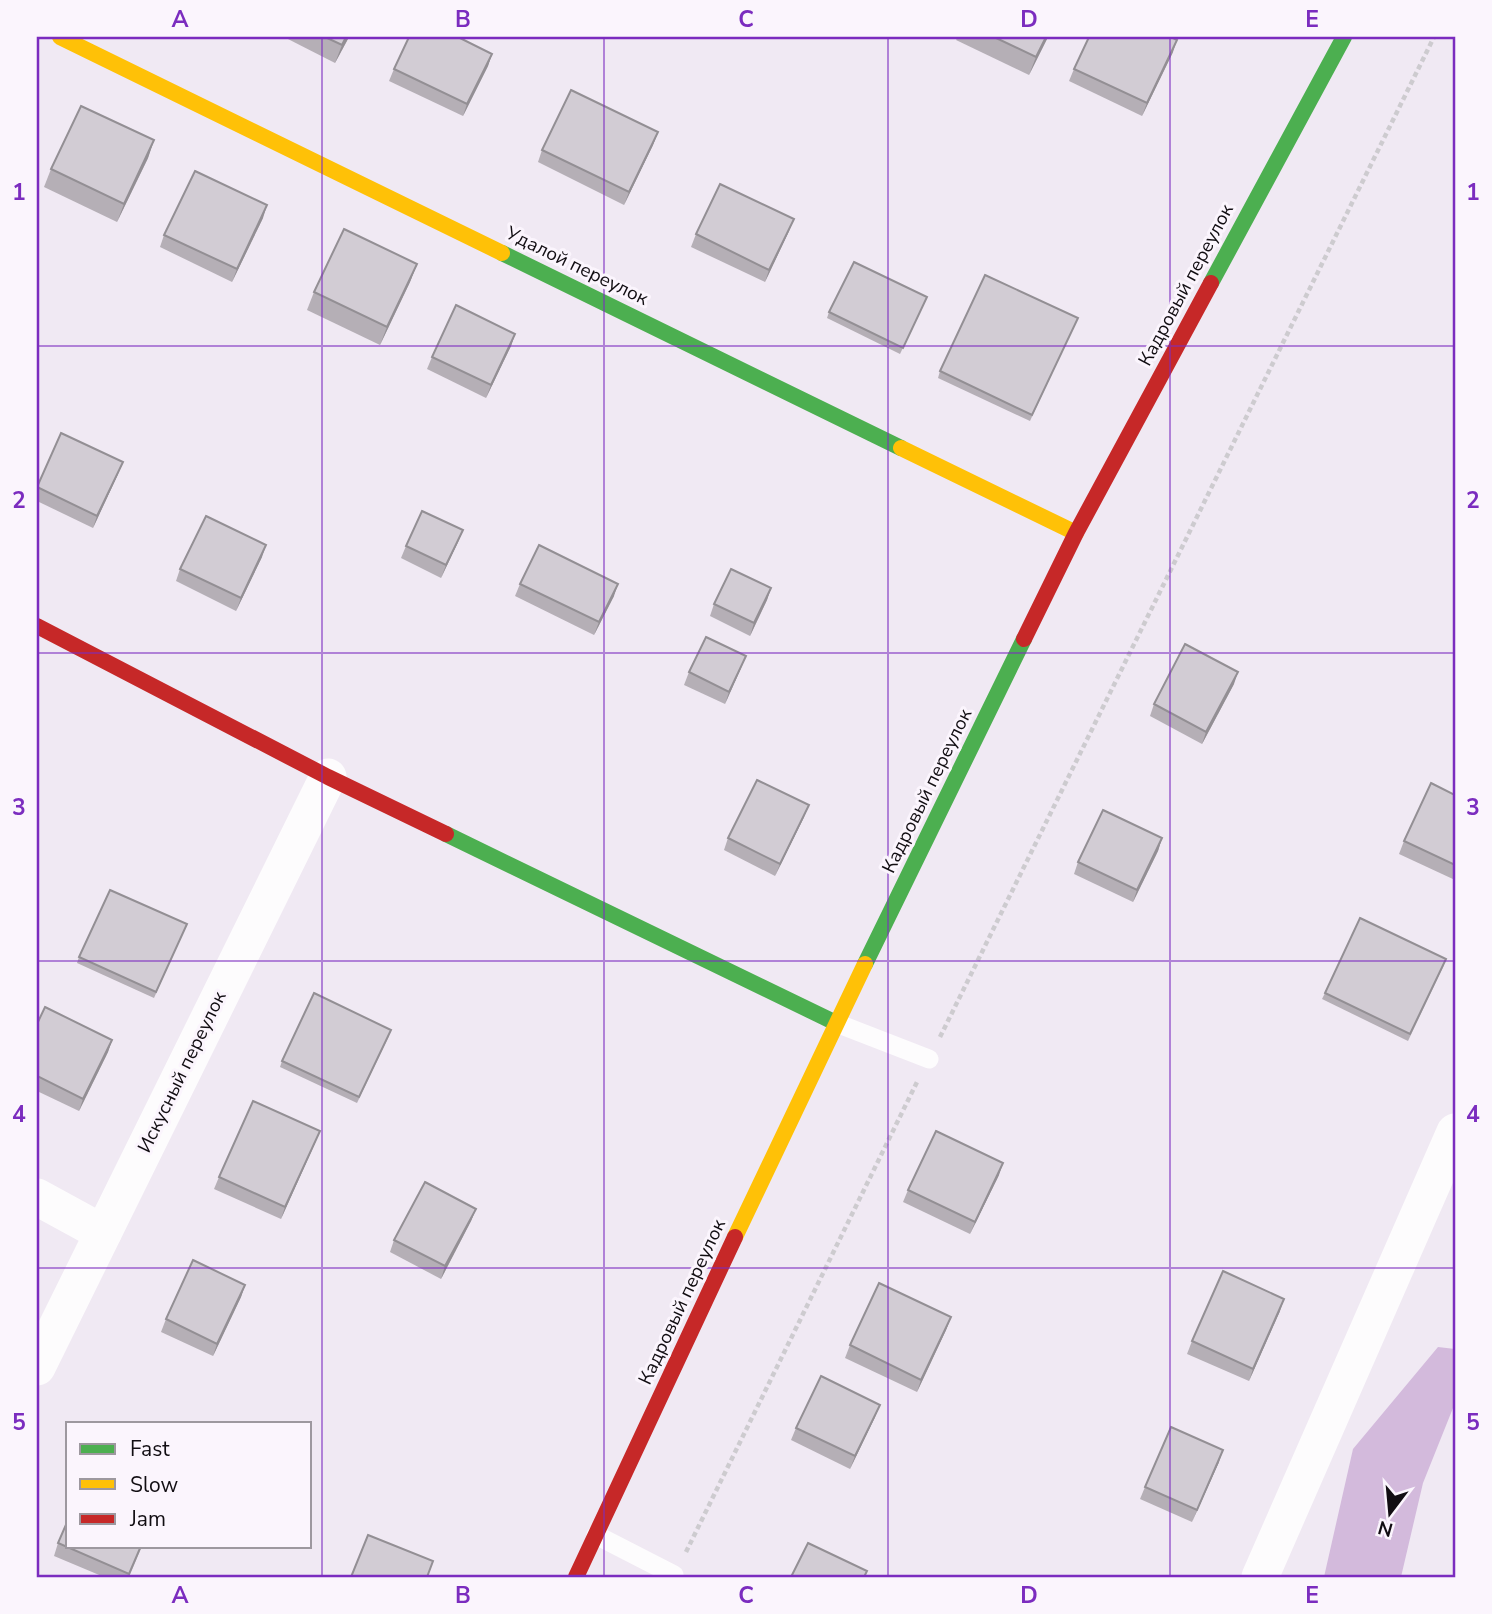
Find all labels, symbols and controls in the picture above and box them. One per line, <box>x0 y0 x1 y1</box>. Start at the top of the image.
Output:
text: A <box>171 4 189 35</box>
text: B <box>455 4 471 35</box>
text: C <box>738 4 754 35</box>
text: D <box>1020 4 1038 35</box>
text: E <box>1305 4 1319 35</box>
text: 1 <box>12 177 26 208</box>
text: 1 <box>1466 177 1480 208</box>
street label: Кадровый переулок <box>1132 200 1240 370</box>
street label: Удалой переулок <box>501 220 652 312</box>
text: 2 <box>12 485 26 516</box>
text: 2 <box>1466 485 1480 516</box>
street label: Кадровый переулок <box>876 704 978 878</box>
text: 3 <box>12 792 26 823</box>
text: 3 <box>1466 792 1480 823</box>
street label: Искусный переулок <box>132 987 232 1157</box>
text: 4 <box>12 1099 26 1130</box>
text: 4 <box>1466 1099 1480 1130</box>
street label: Кадровый переулок <box>632 1215 732 1389</box>
text: 5 <box>12 1407 26 1438</box>
text: 5 <box>1466 1407 1480 1438</box>
legend <box>66 1422 312 1548</box>
text: Fast <box>130 1435 170 1463</box>
text: Slow <box>130 1471 179 1499</box>
north arrow <box>1356 1478 1426 1548</box>
text: Jam <box>129 1505 166 1533</box>
text: N <box>1375 1514 1396 1543</box>
text: A <box>171 1580 189 1611</box>
text: B <box>455 1580 471 1611</box>
text: C <box>738 1580 754 1611</box>
text: D <box>1020 1580 1038 1611</box>
text: E <box>1305 1580 1319 1611</box>

